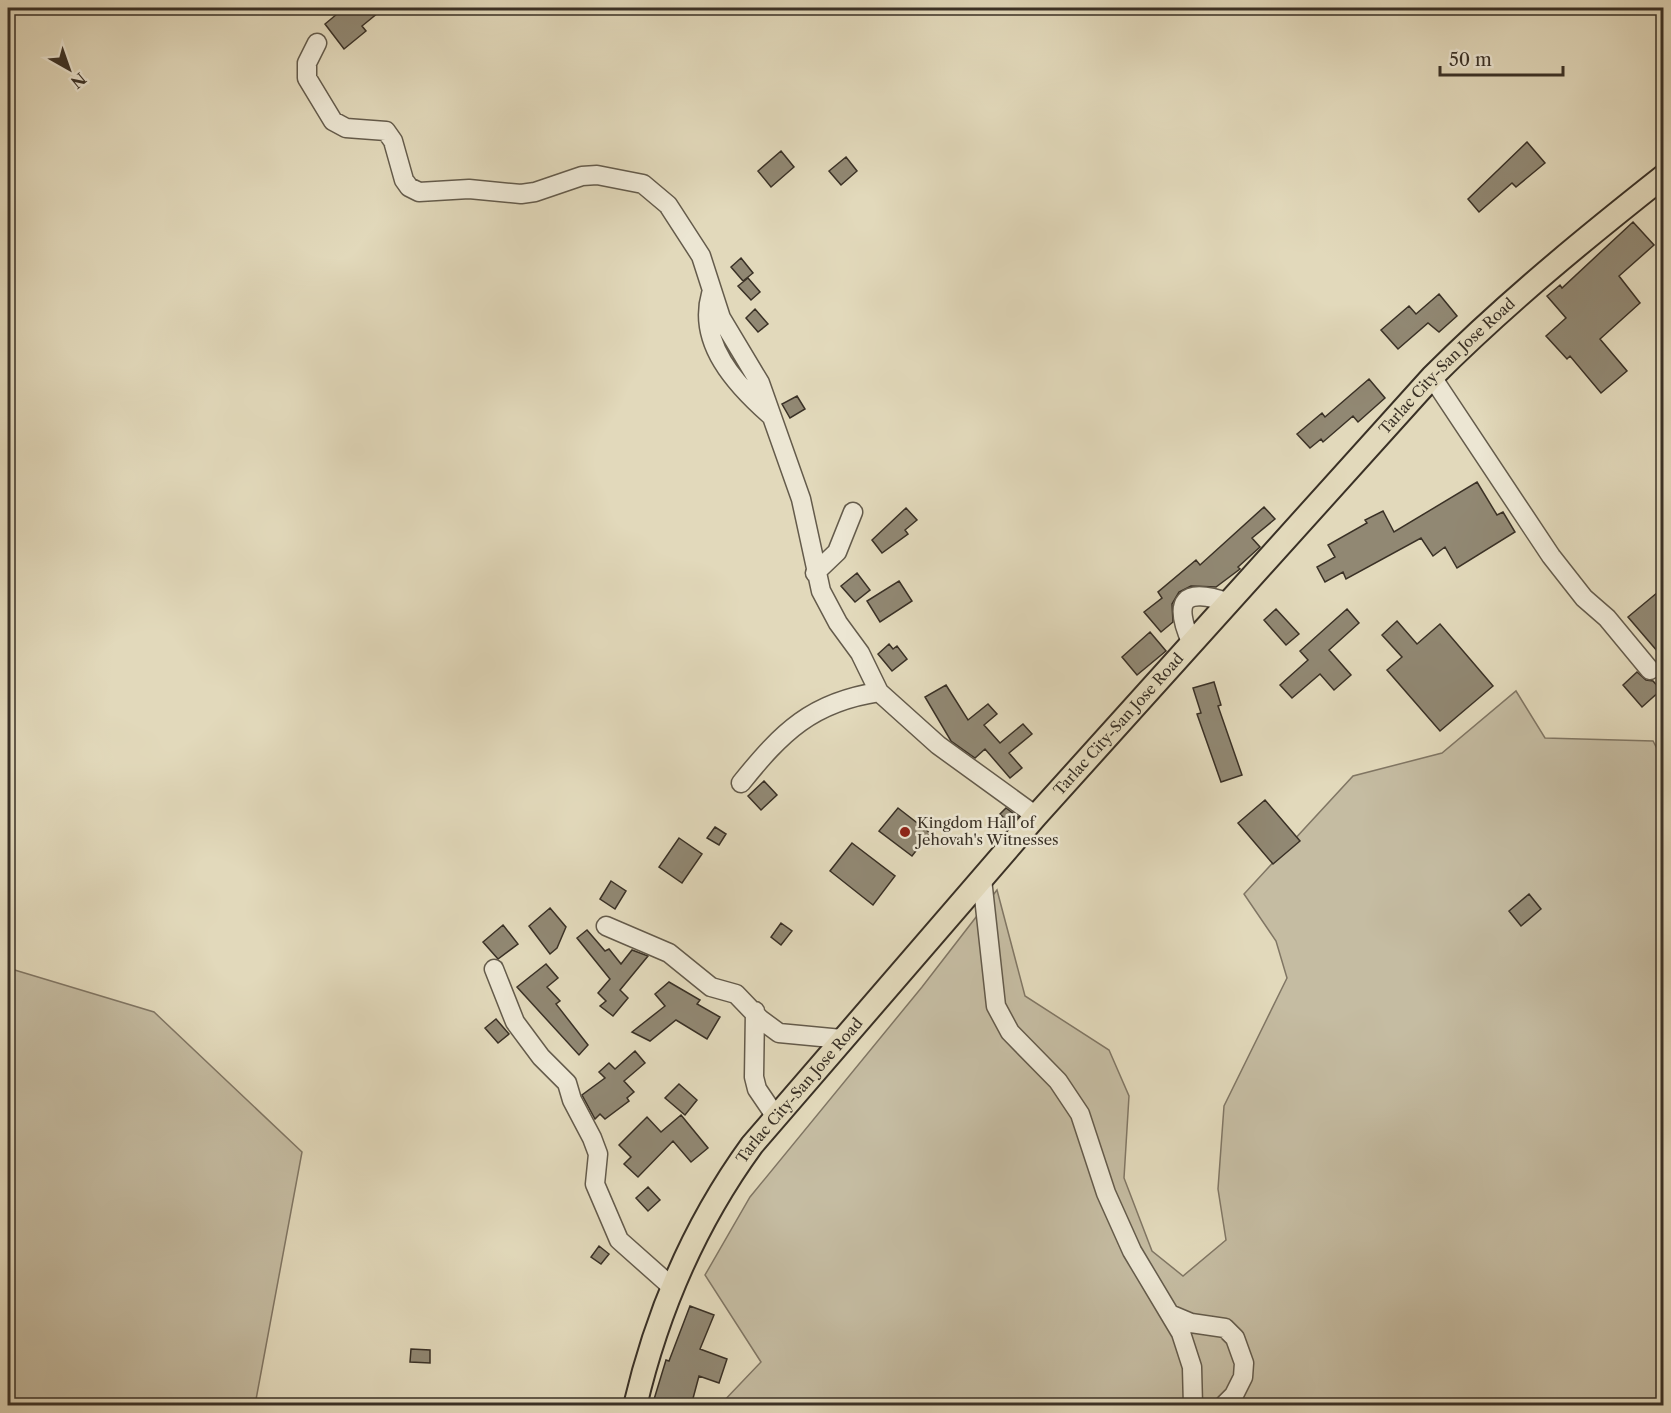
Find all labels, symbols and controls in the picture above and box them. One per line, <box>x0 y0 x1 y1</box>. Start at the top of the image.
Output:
north arrow <box>39 39 99 99</box>
scale bar <box>1440 39 1563 77</box>
text: 50 m <box>1449 49 1492 71</box>
text: N <box>67 68 90 93</box>
street label: Tarlac City-San Jose Road <box>1375 294 1519 438</box>
street label: Tarlac City-San Jose Road <box>1049 649 1187 799</box>
place label: Kingdom Hall of Jehovah's Witnesses <box>915 813 1059 849</box>
marker: Kingdom Hall of Jehovah's Witnesses <box>898 825 912 839</box>
street label: Tarlac City-San Jose Road <box>732 1014 866 1167</box>

